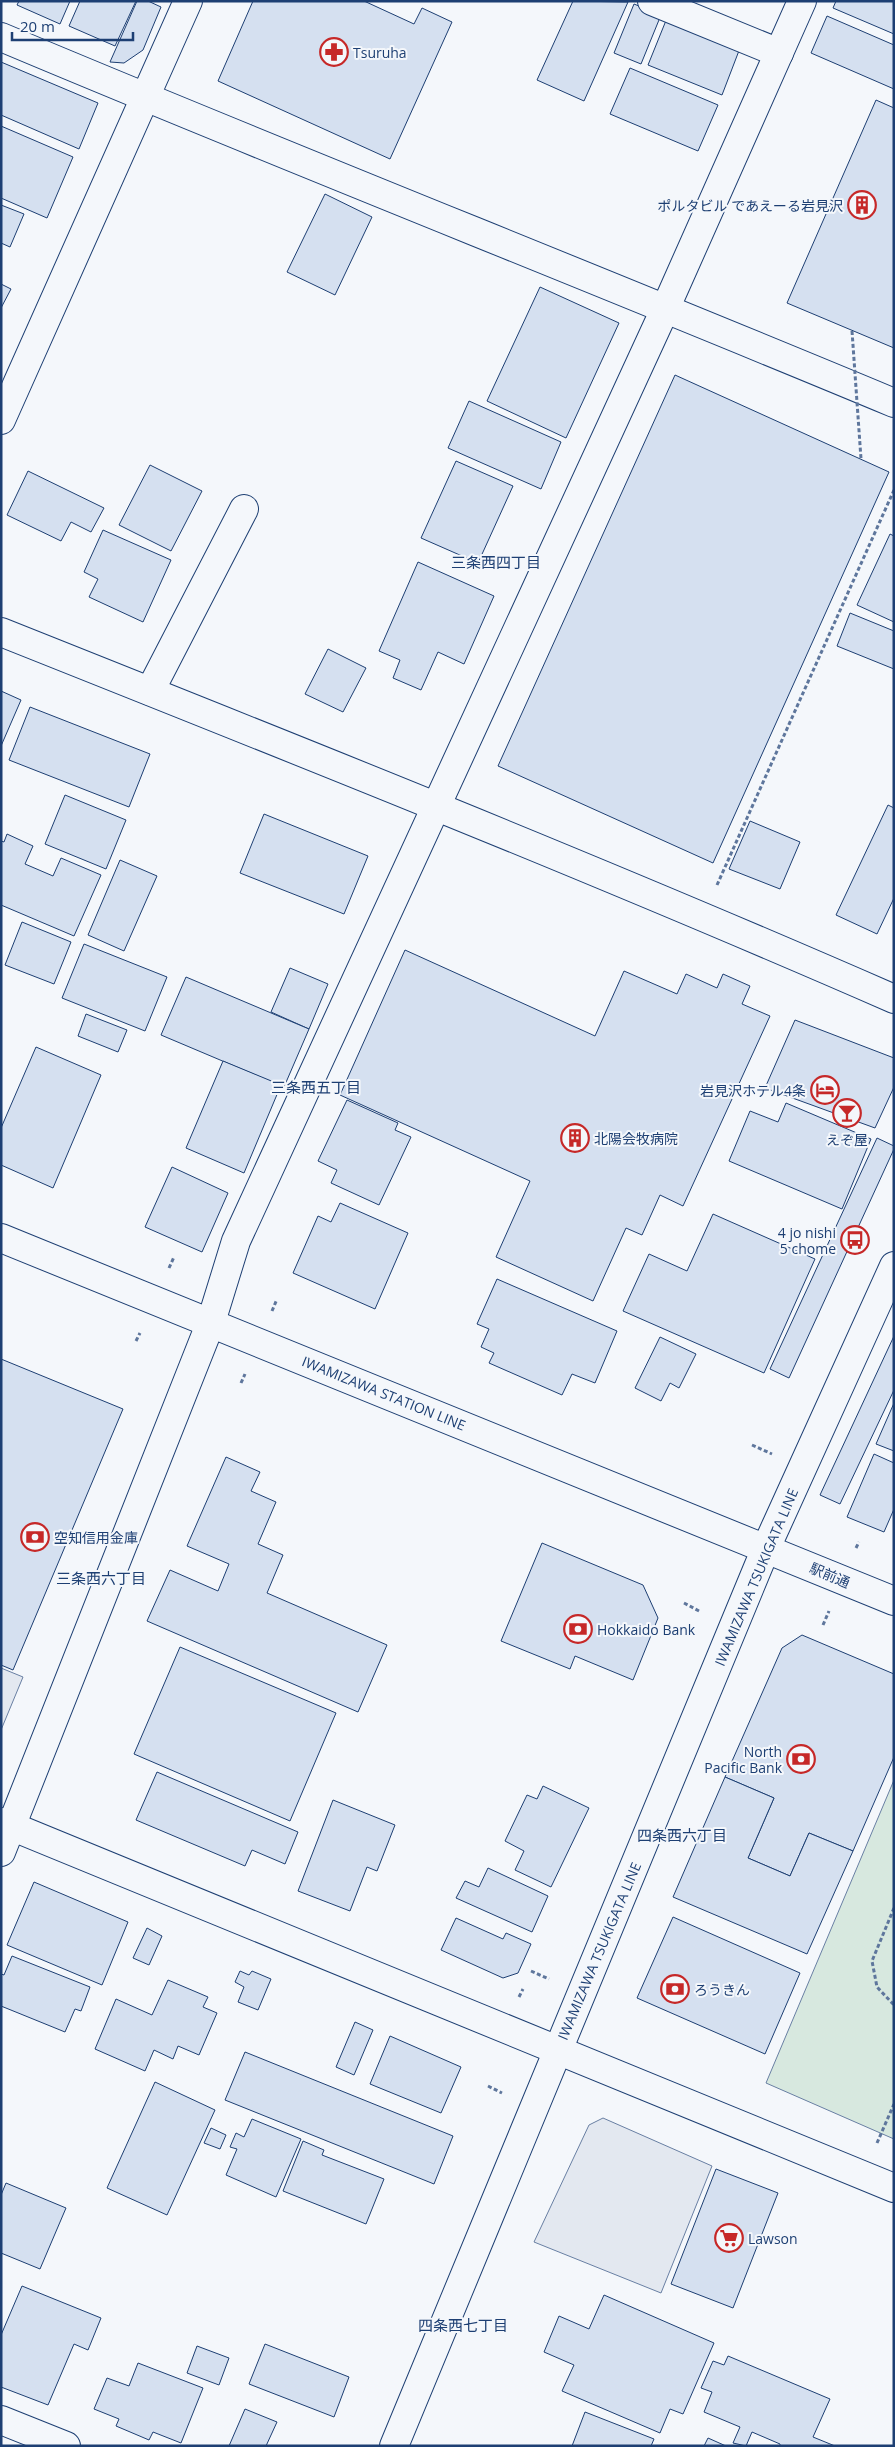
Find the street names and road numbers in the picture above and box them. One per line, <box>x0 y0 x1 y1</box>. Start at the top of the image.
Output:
street label: IWAMIZAWA STATION LINE <box>299 1351 469 1435</box>
street label: IWAMIZAWA TSUKIGATA LINE <box>710 1485 802 1669</box>
street label: 駅前通 <box>807 1558 853 1592</box>
street label: IWAMIZAWA TSUKIGATA LINE <box>553 1859 645 2043</box>

